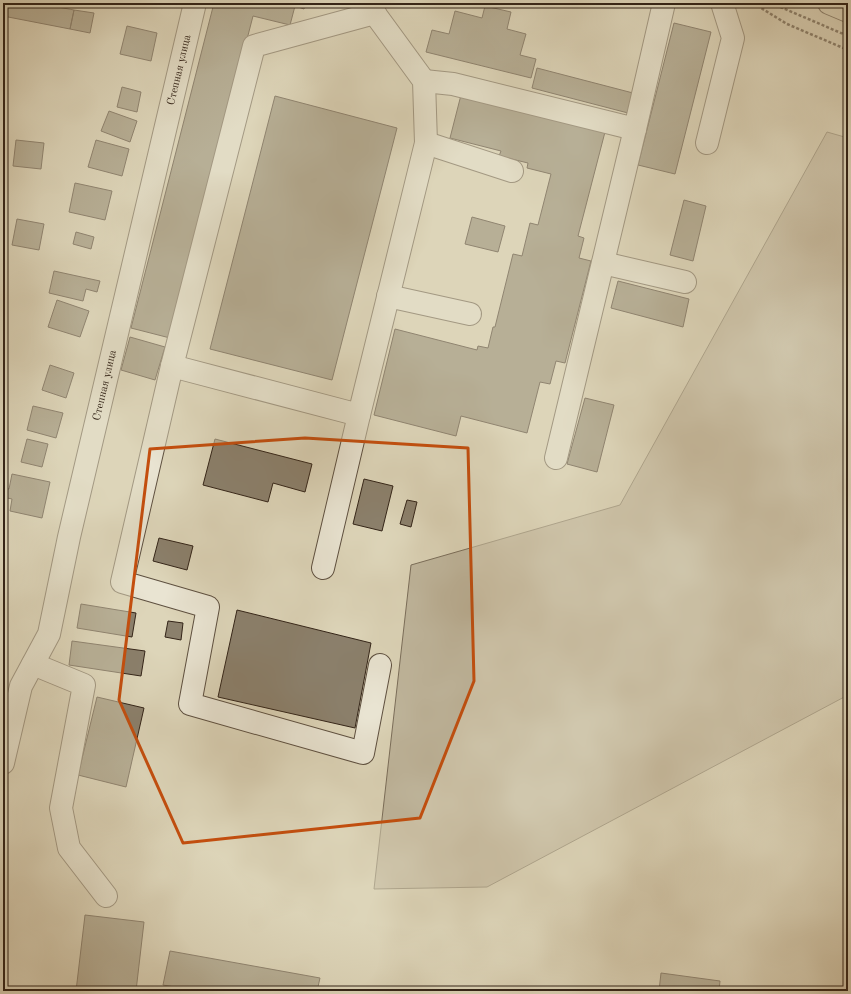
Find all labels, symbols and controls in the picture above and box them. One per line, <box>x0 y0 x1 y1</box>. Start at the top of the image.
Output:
street label: Степная улица <box>166 33 193 106</box>
street label: Степная улица <box>91 348 119 422</box>

